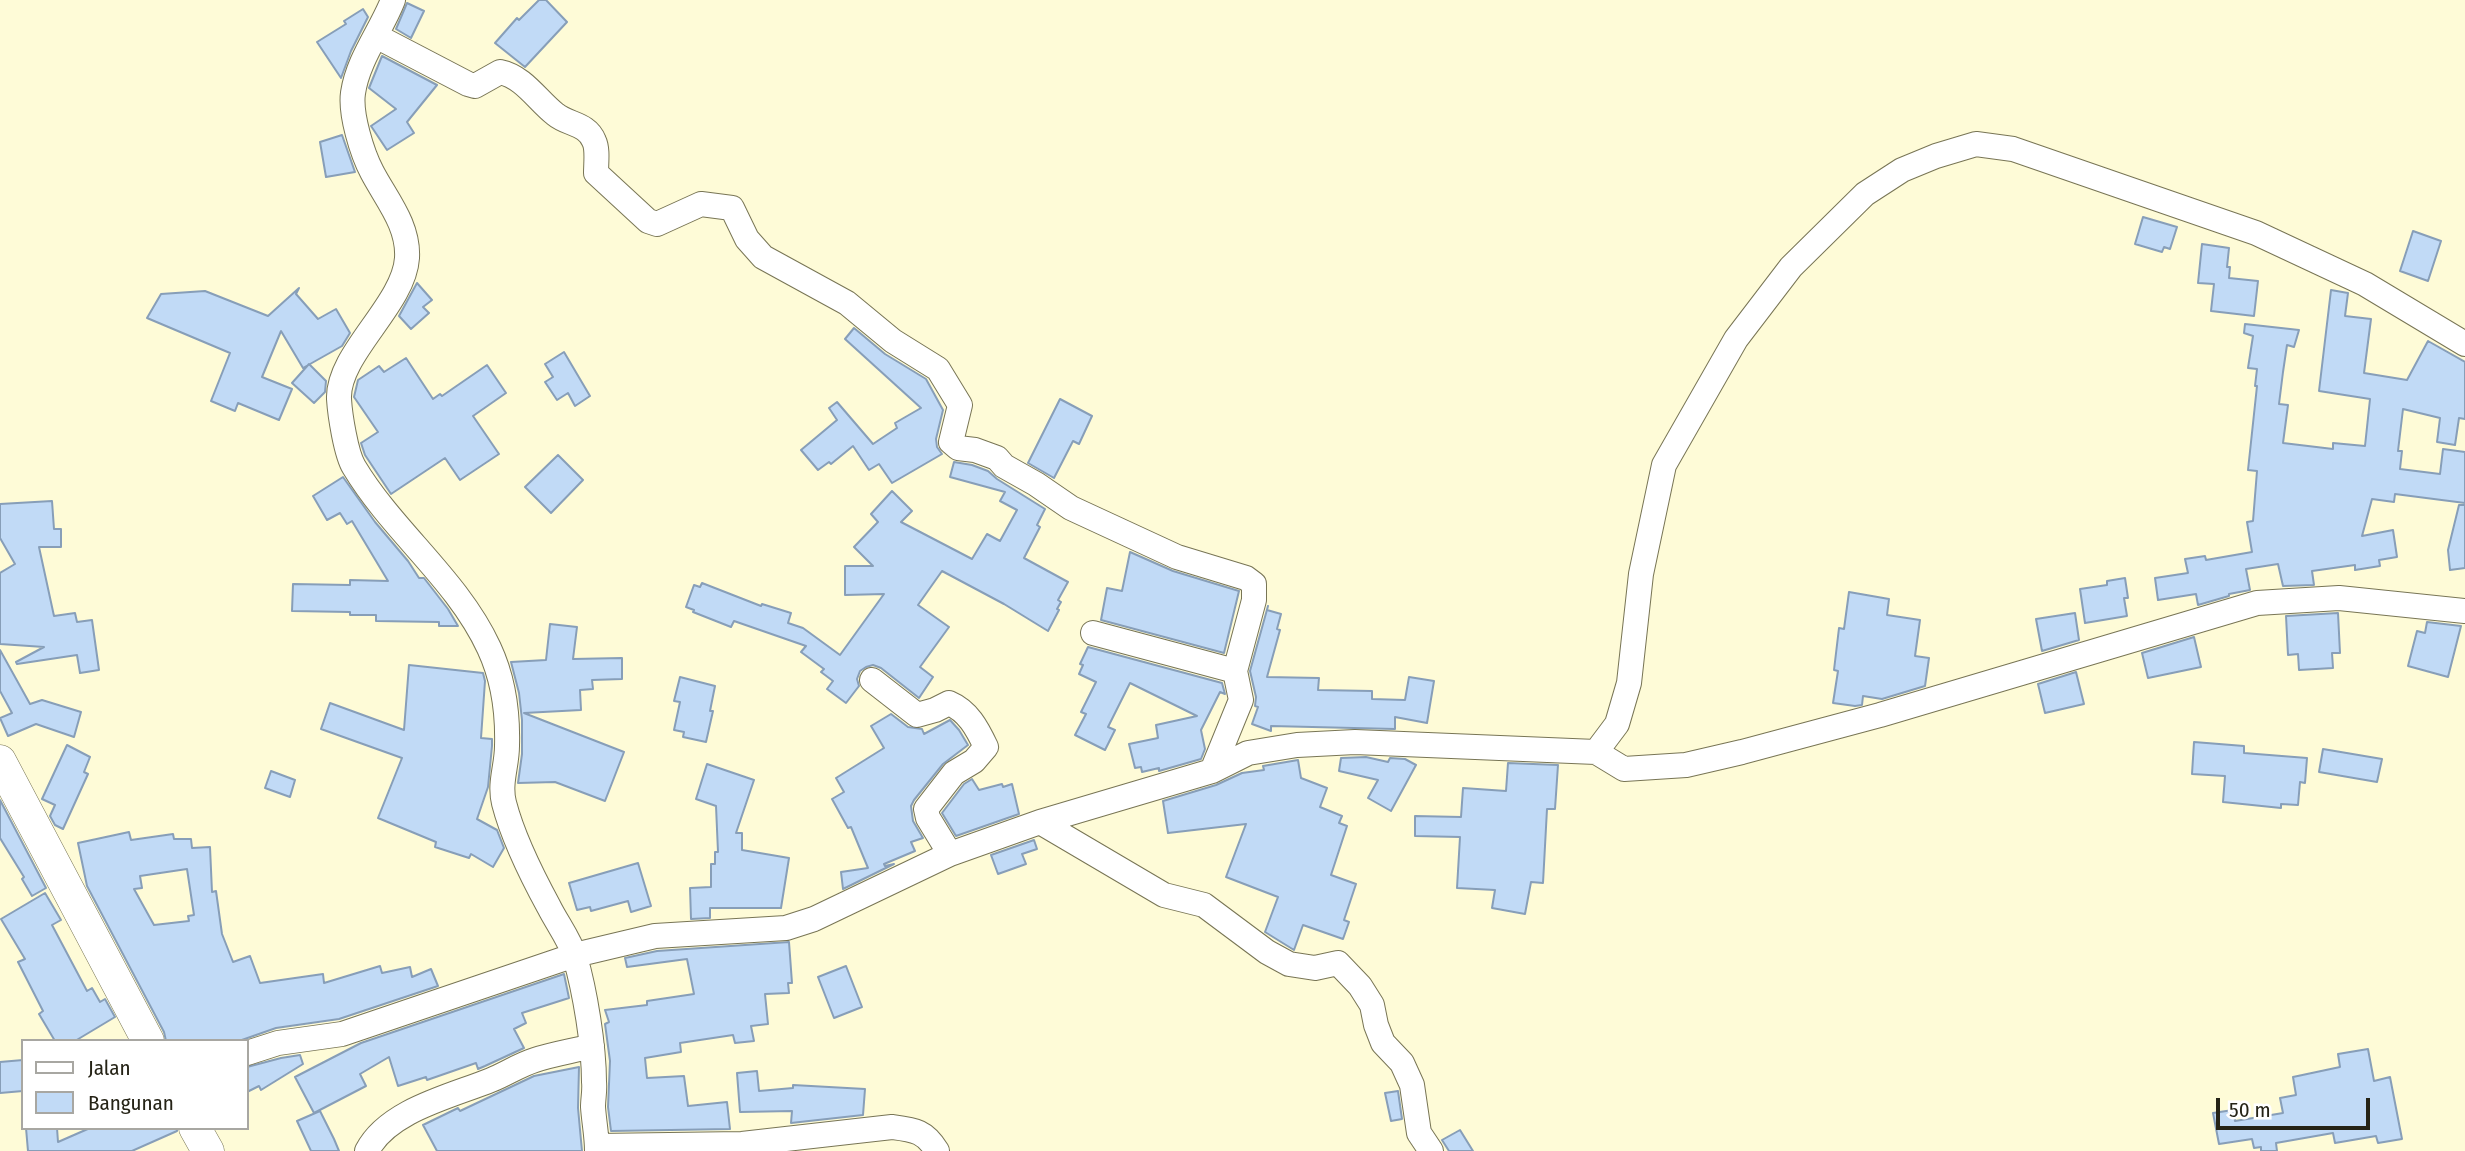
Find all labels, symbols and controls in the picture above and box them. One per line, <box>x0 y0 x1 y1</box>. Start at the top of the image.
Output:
legend <box>21 1039 248 1130</box>
text: Jalan <box>88 1055 131 1081</box>
scale bar <box>2220 1084 2374 1128</box>
text: Bangunan <box>88 1090 174 1116</box>
text: 50 m <box>2229 1097 2271 1123</box>

